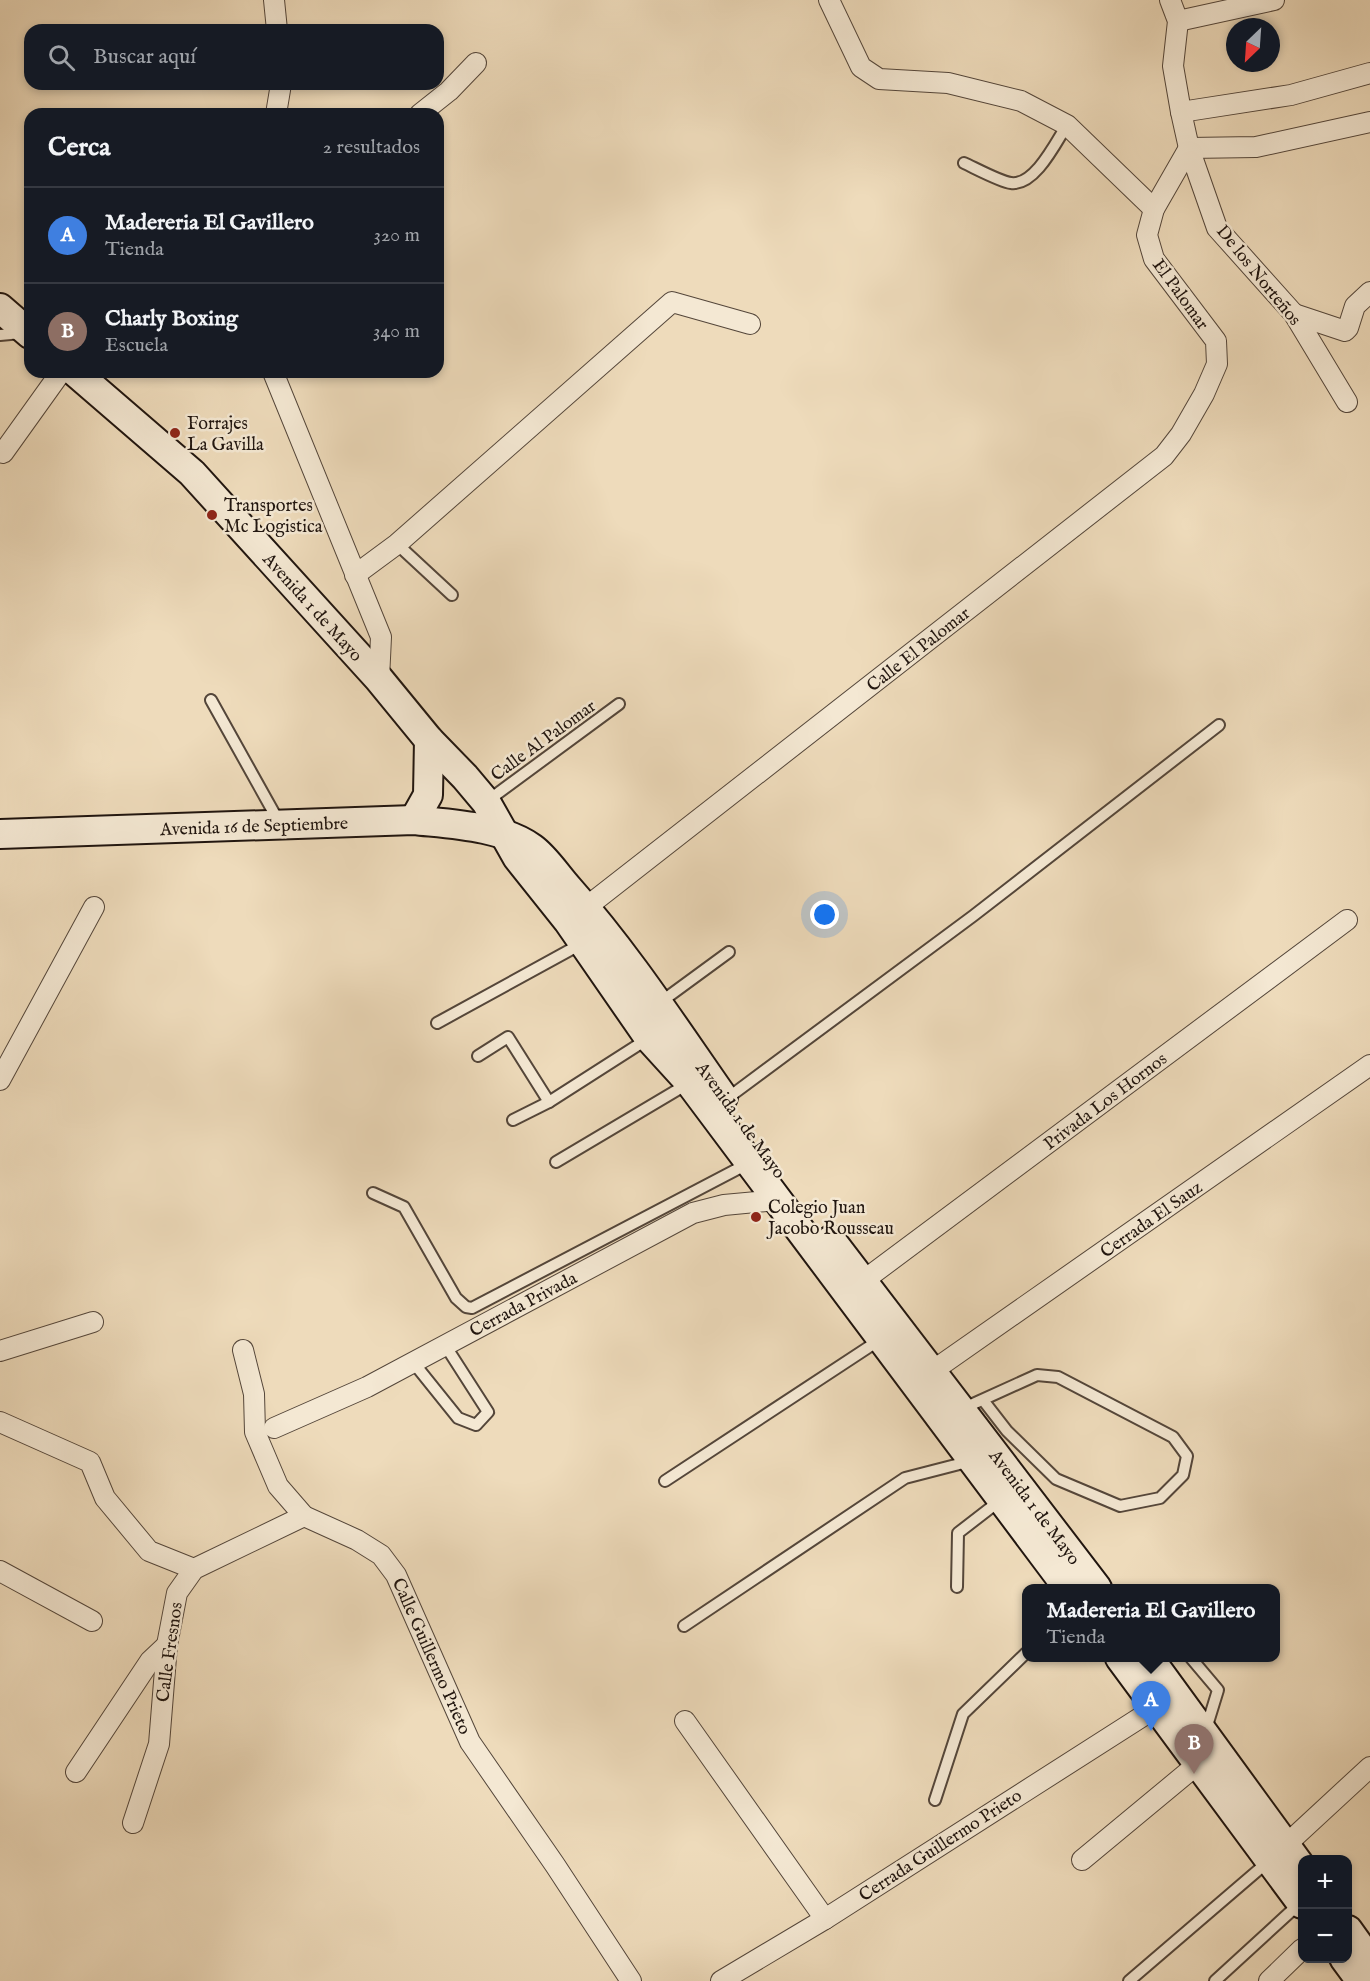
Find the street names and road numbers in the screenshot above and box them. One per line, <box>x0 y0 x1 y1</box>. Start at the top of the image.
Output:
street label: De los Norteños <box>1210 221 1305 331</box>
street label: El Palomar <box>1146 255 1213 335</box>
street label: Avenida 1 de Mayo <box>256 548 367 667</box>
street label: Calle El Palomar <box>863 602 975 698</box>
street label: Calle Al Palomar <box>487 695 601 787</box>
street label: Avenida 16 de Septiembre <box>159 813 349 842</box>
street label: Privada Los Hornos <box>1040 1048 1172 1156</box>
street label: Avenida 1 de Mayo <box>689 1057 790 1184</box>
street label: Cerrada El Sauz <box>1096 1177 1207 1264</box>
street label: Cerrada Privada <box>466 1267 581 1343</box>
street label: Avenida 1 de Mayo <box>982 1445 1085 1570</box>
street label: Calle Guillermo Prieto <box>386 1575 476 1739</box>
street label: Calle Fresnos <box>152 1601 189 1704</box>
street label: Cerrada Guillermo Prieto <box>855 1785 1027 1908</box>

